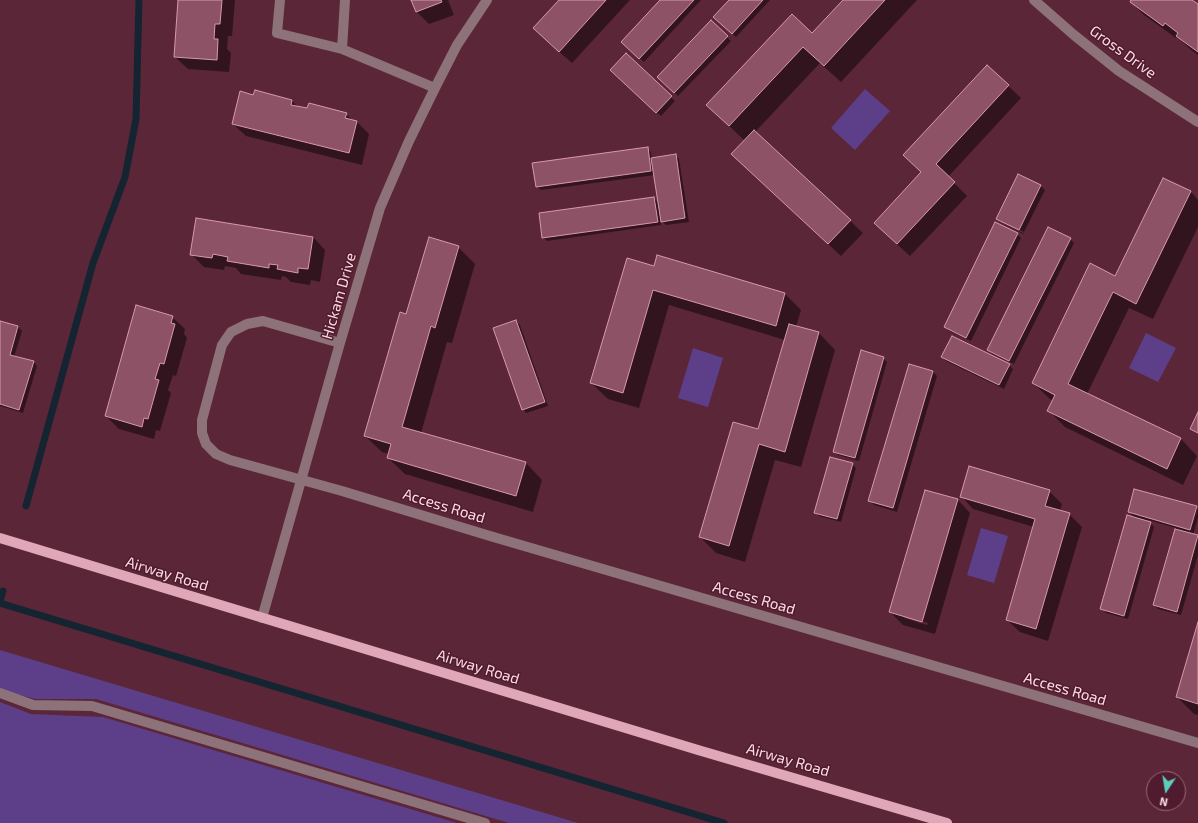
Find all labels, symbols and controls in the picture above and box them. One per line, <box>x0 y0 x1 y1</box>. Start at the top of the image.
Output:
street label: Gross Drive <box>1086 22 1160 82</box>
street label: Hickam Drive <box>318 251 360 341</box>
street label: Access Road <box>401 485 487 527</box>
street label: Airway Road <box>124 553 210 595</box>
street label: Access Road <box>711 578 797 618</box>
street label: Airway Road <box>435 646 521 688</box>
street label: Access Road <box>1022 669 1108 709</box>
street label: Airway Road <box>744 740 832 780</box>
north arrow <box>1146 771 1186 811</box>
text: N <box>1158 795 1169 809</box>

